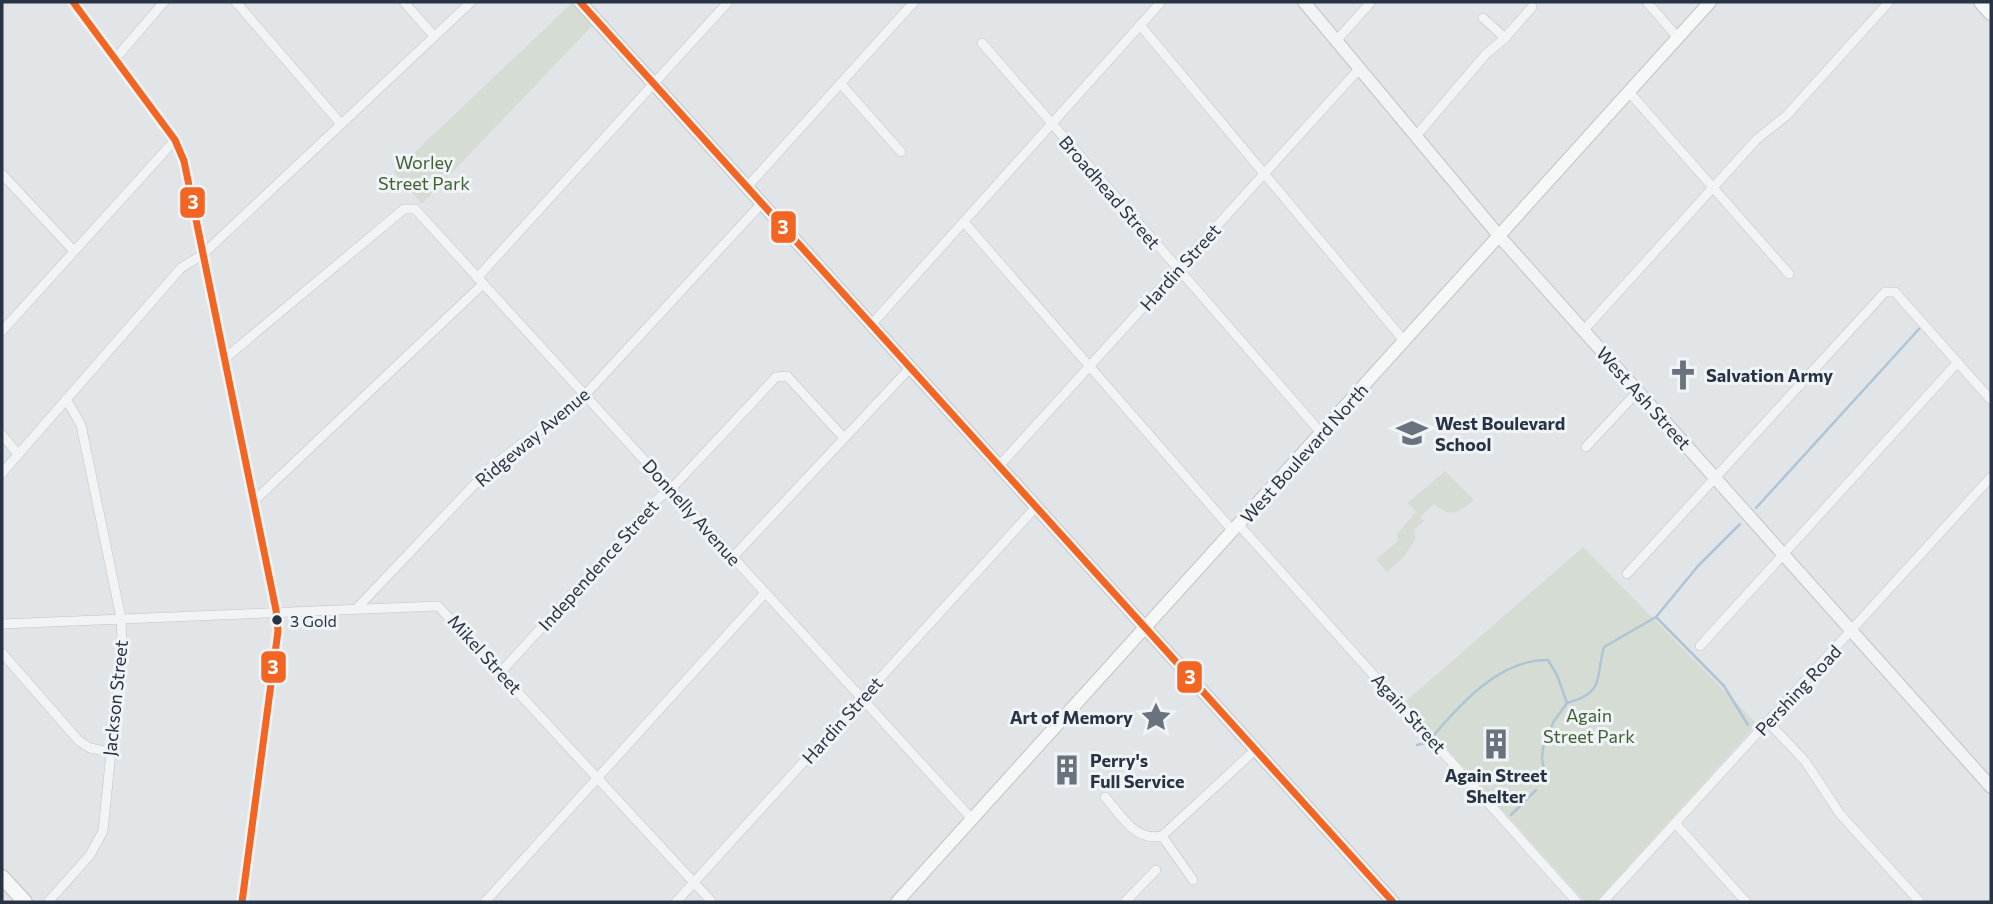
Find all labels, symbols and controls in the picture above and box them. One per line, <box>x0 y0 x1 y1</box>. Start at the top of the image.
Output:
street label: Broadhead Street <box>1055 131 1165 253</box>
park label: Worley Street Park <box>378 151 470 194</box>
line badge: 3 <box>179 186 206 219</box>
text: 3 <box>187 190 199 213</box>
line badge: 3 <box>770 210 797 244</box>
text: 3 <box>777 215 789 238</box>
street label: Hardin Street <box>1135 219 1225 315</box>
street label: West Ash Street <box>1592 342 1696 454</box>
church icon: Salvation Army <box>1666 358 1700 392</box>
place label: Salvation Army <box>1706 364 1833 386</box>
street label: West Boulevard North <box>1236 379 1372 527</box>
street label: Ridgeway Avenue <box>470 383 594 491</box>
place label: West Boulevard School <box>1435 412 1565 455</box>
school or university icon: West Boulevard School <box>1395 416 1429 450</box>
street label: Donnelly Avenue <box>638 454 746 570</box>
street label: Independence Street <box>533 495 663 635</box>
street label: Mikel Street <box>443 610 527 698</box>
place label: 3 Gold <box>290 611 337 630</box>
marker: 3 Gold <box>270 613 284 627</box>
street label: Jackson Street <box>98 639 132 757</box>
street label: Pershing Road <box>1750 640 1846 740</box>
line badge: 3 <box>260 650 287 684</box>
text: 3 <box>267 655 279 678</box>
line badge: 3 <box>1176 660 1203 694</box>
text: 3 <box>1184 665 1196 688</box>
street label: Again Street <box>1367 668 1451 758</box>
street label: Hardin Street <box>797 672 887 768</box>
place icon: Art of Memory <box>1139 700 1173 734</box>
park label: Again Street Park <box>1543 704 1635 747</box>
place label: Art of Memory <box>1010 706 1133 728</box>
building icon: Again Street Shelter <box>1479 727 1513 761</box>
place label: Perry's Full Service <box>1090 749 1184 792</box>
building icon: Perry's Full Service <box>1050 753 1084 787</box>
place label: Again Street Shelter <box>1445 764 1548 807</box>

